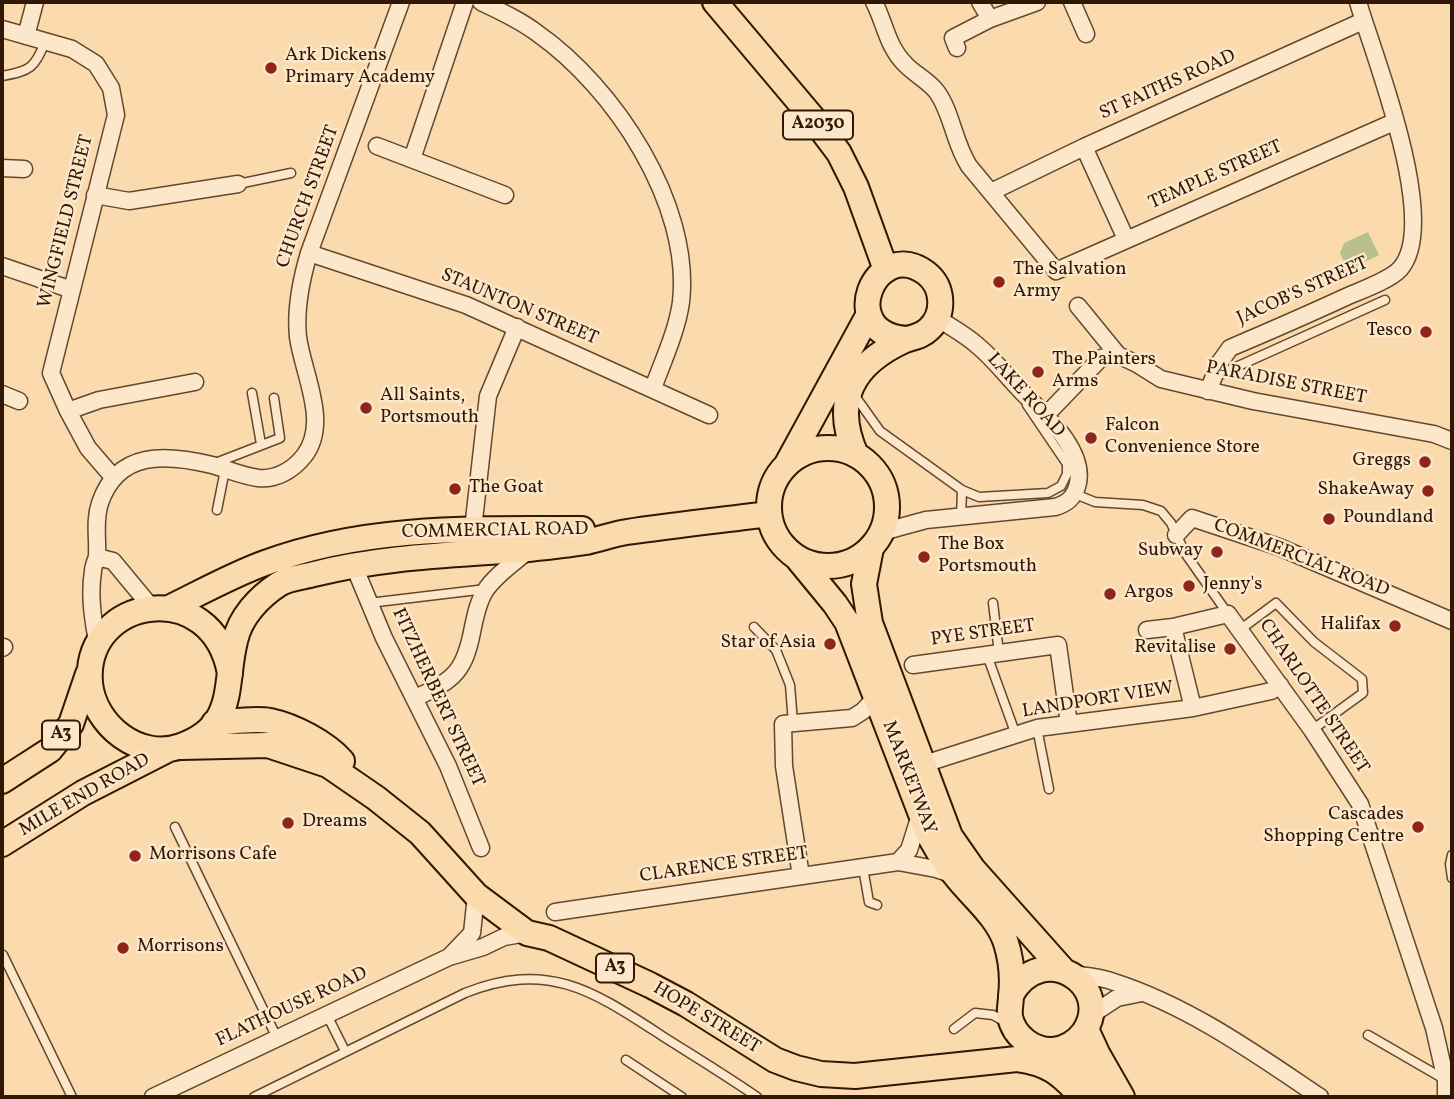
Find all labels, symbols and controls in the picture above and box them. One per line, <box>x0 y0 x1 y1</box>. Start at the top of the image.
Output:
place label: Ark Dickens Primary Academy <box>285 46 435 90</box>
street label: ST FAITHS ROAD <box>1096 46 1240 126</box>
marker: Ark Dickens Primary Academy <box>263 60 279 76</box>
road number: A2030 <box>783 110 853 140</box>
street label: CHURCH STREET <box>273 123 345 271</box>
street label: WINGFIELD STREET <box>34 133 100 311</box>
street label: TEMPLE STREET <box>1146 136 1286 216</box>
street label: JACOB'S STREET <box>1234 253 1372 331</box>
place label: The Salvation Army <box>1013 260 1127 304</box>
street label: STAUNTON STREET <box>437 265 601 351</box>
marker: The Salvation Army <box>991 274 1007 290</box>
place label: Tesco <box>1366 321 1412 343</box>
marker: Tesco <box>1418 324 1434 340</box>
street label: LAKE ROAD <box>981 349 1069 443</box>
place label: The Painters Arms <box>1052 350 1156 394</box>
street label: PARADISE STREET <box>1204 357 1368 411</box>
marker: The Painters Arms <box>1030 364 1046 380</box>
place label: All Saints, Portsmouth <box>380 386 479 430</box>
marker: All Saints, Portsmouth <box>358 400 374 416</box>
place label: Falcon Convenience Store <box>1105 416 1260 460</box>
marker: Falcon Convenience Store <box>1083 430 1099 446</box>
place label: Greggs <box>1353 451 1411 473</box>
marker: Greggs <box>1417 454 1433 470</box>
place label: The Goat <box>469 478 544 500</box>
place label: ShakeAway <box>1318 480 1414 502</box>
marker: The Goat <box>447 481 463 497</box>
marker: ShakeAway <box>1420 483 1436 499</box>
place label: Poundland <box>1343 508 1434 530</box>
marker: Poundland <box>1321 511 1337 527</box>
street label: COMMERCIAL ROAD <box>1210 515 1392 603</box>
street label: COMMERCIAL ROAD <box>402 519 588 545</box>
place label: The Box Portsmouth <box>938 535 1037 579</box>
place label: Subway <box>1138 541 1203 563</box>
marker: Subway <box>1209 544 1225 560</box>
marker: The Box Portsmouth <box>916 549 932 565</box>
place label: Jenny's <box>1203 575 1262 597</box>
marker: Jenny's <box>1181 578 1197 594</box>
place label: Argos <box>1124 583 1173 605</box>
marker: Argos <box>1102 586 1118 602</box>
street label: FITZHERBERT STREET <box>385 605 489 791</box>
street label: PYE STREET <box>929 615 1037 653</box>
street label: CHARLOTTE STREET <box>1253 615 1373 779</box>
place label: Halifax <box>1320 615 1381 637</box>
marker: Halifax <box>1387 618 1403 634</box>
place label: Star of Asia <box>721 633 816 655</box>
marker: Star of Asia <box>822 636 838 652</box>
place label: Revitalise <box>1134 638 1216 660</box>
marker: Revitalise <box>1222 641 1238 657</box>
street label: LANDPORT VIEW <box>1021 678 1175 724</box>
street label: MARKETWAY <box>876 718 940 838</box>
road number: A3 <box>42 720 80 750</box>
street label: MILE END ROAD <box>16 749 154 843</box>
place label: Cascades Shopping Centre <box>1263 805 1404 849</box>
place label: Dreams <box>302 812 367 834</box>
marker: Dreams <box>280 815 296 831</box>
marker: Cascades Shopping Centre <box>1410 819 1426 835</box>
street label: CLARENCE STREET <box>638 843 810 889</box>
place label: Morrisons Cafe <box>149 845 277 867</box>
marker: Morrisons Cafe <box>127 848 143 864</box>
place label: Morrisons <box>137 937 224 959</box>
marker: Morrisons <box>115 940 131 956</box>
road number: A3 <box>596 953 634 982</box>
street label: FLATHOUSE ROAD <box>213 963 371 1053</box>
street label: HOPE STREET <box>648 978 764 1060</box>

